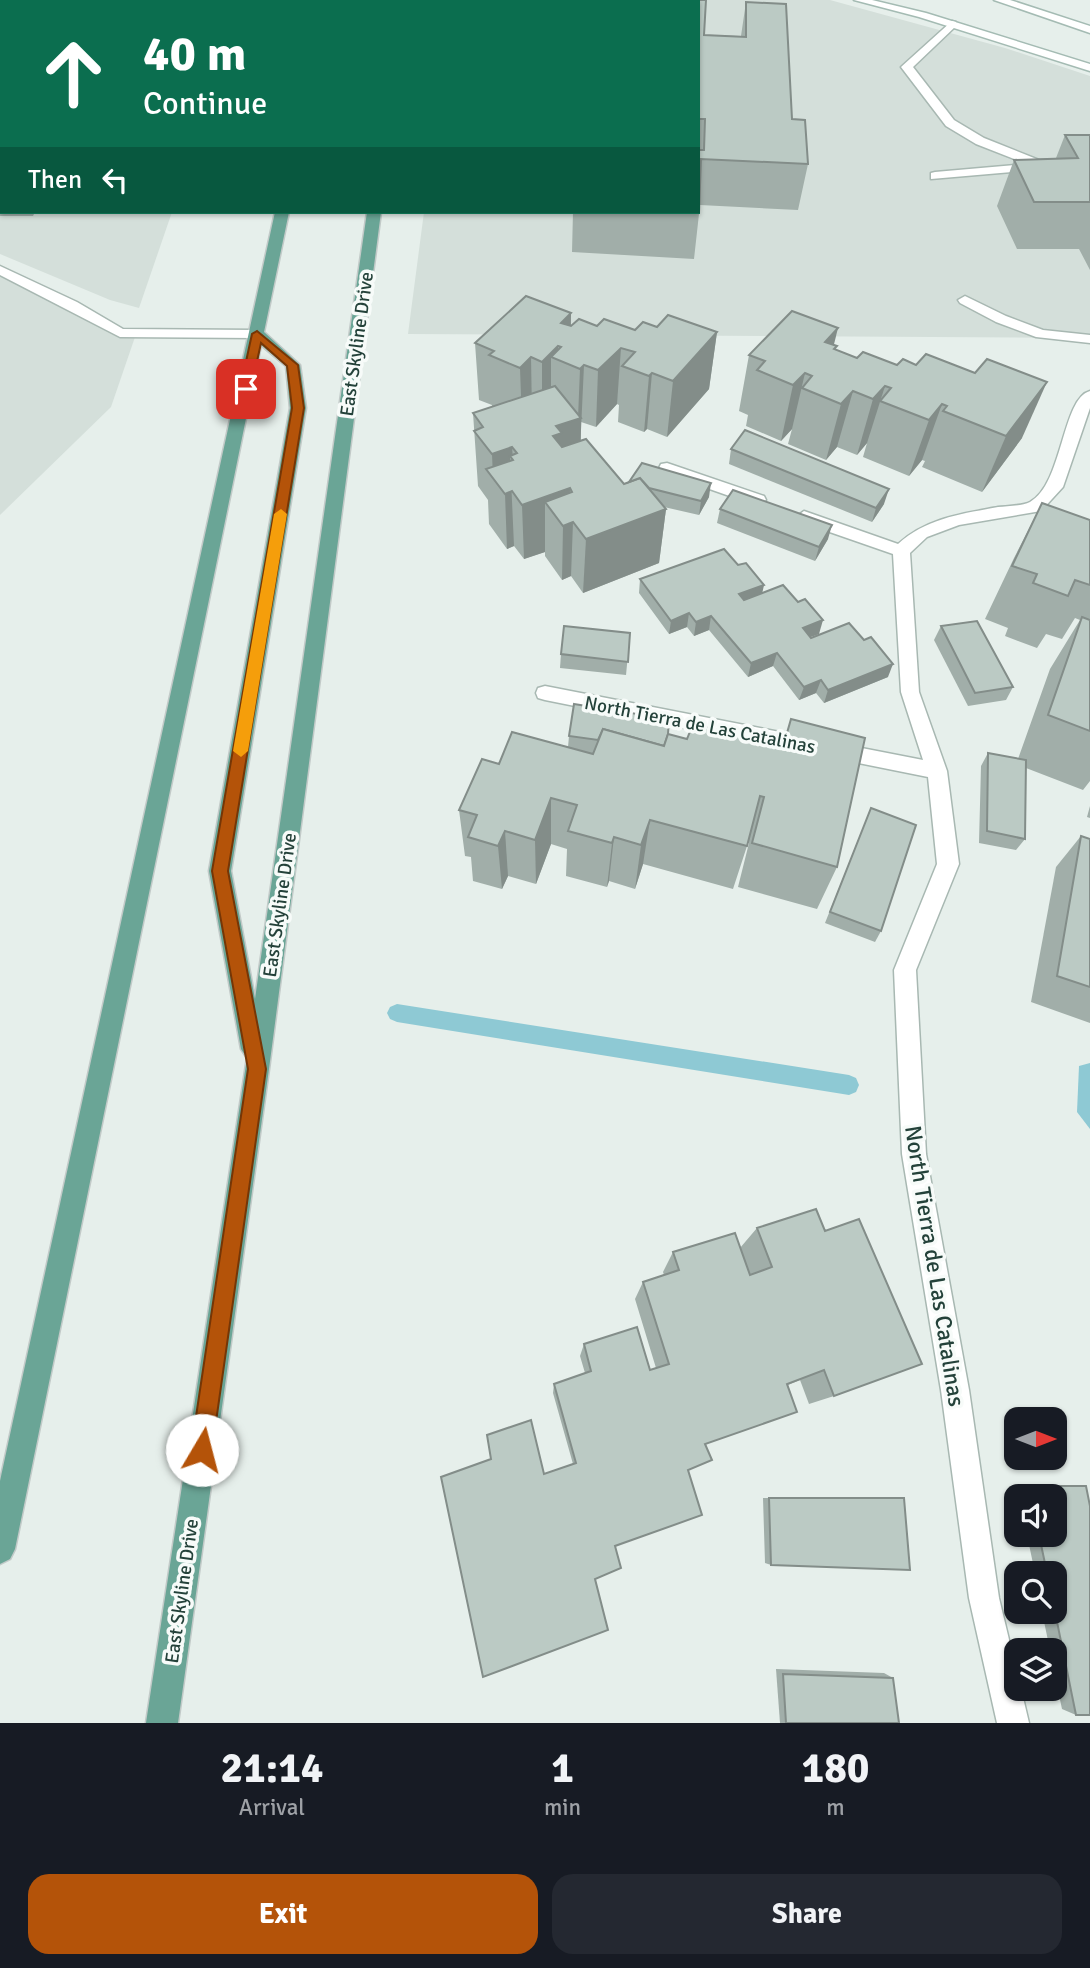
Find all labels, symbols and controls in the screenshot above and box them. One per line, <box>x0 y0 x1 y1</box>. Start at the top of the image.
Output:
text: 40 m <box>143 24 246 84</box>
icon: ahead <box>28 28 119 119</box>
text: Continue <box>143 84 267 123</box>
icon: left <box>96 161 134 199</box>
text: Then <box>28 164 82 196</box>
street label: East Skyline Drive <box>335 270 379 418</box>
pin <box>216 359 276 419</box>
icon: arrive <box>227 370 265 408</box>
street label: North Tierra de Las Catalinas <box>582 691 817 759</box>
street label: East Skyline Drive <box>258 831 302 979</box>
street label: North Tierra de Las Catalinas <box>898 1124 971 1409</box>
north arrow <box>1004 1407 1068 1470</box>
map controls <box>1004 1407 1067 1701</box>
position arrow <box>165 1413 239 1487</box>
button: sound <box>1004 1484 1067 1547</box>
street label: East Skyline Drive <box>160 1517 204 1665</box>
button: search <box>1004 1561 1067 1624</box>
button: layers <box>1004 1638 1067 1701</box>
text: 21:14 <box>220 1743 324 1794</box>
text: 1 <box>551 1743 574 1794</box>
text: 180 <box>801 1743 870 1794</box>
text: Arrival <box>239 1793 305 1822</box>
text: min <box>544 1793 581 1822</box>
text: m <box>826 1793 845 1822</box>
button: Exit <box>28 1874 538 1954</box>
button: Share <box>552 1874 1062 1954</box>

